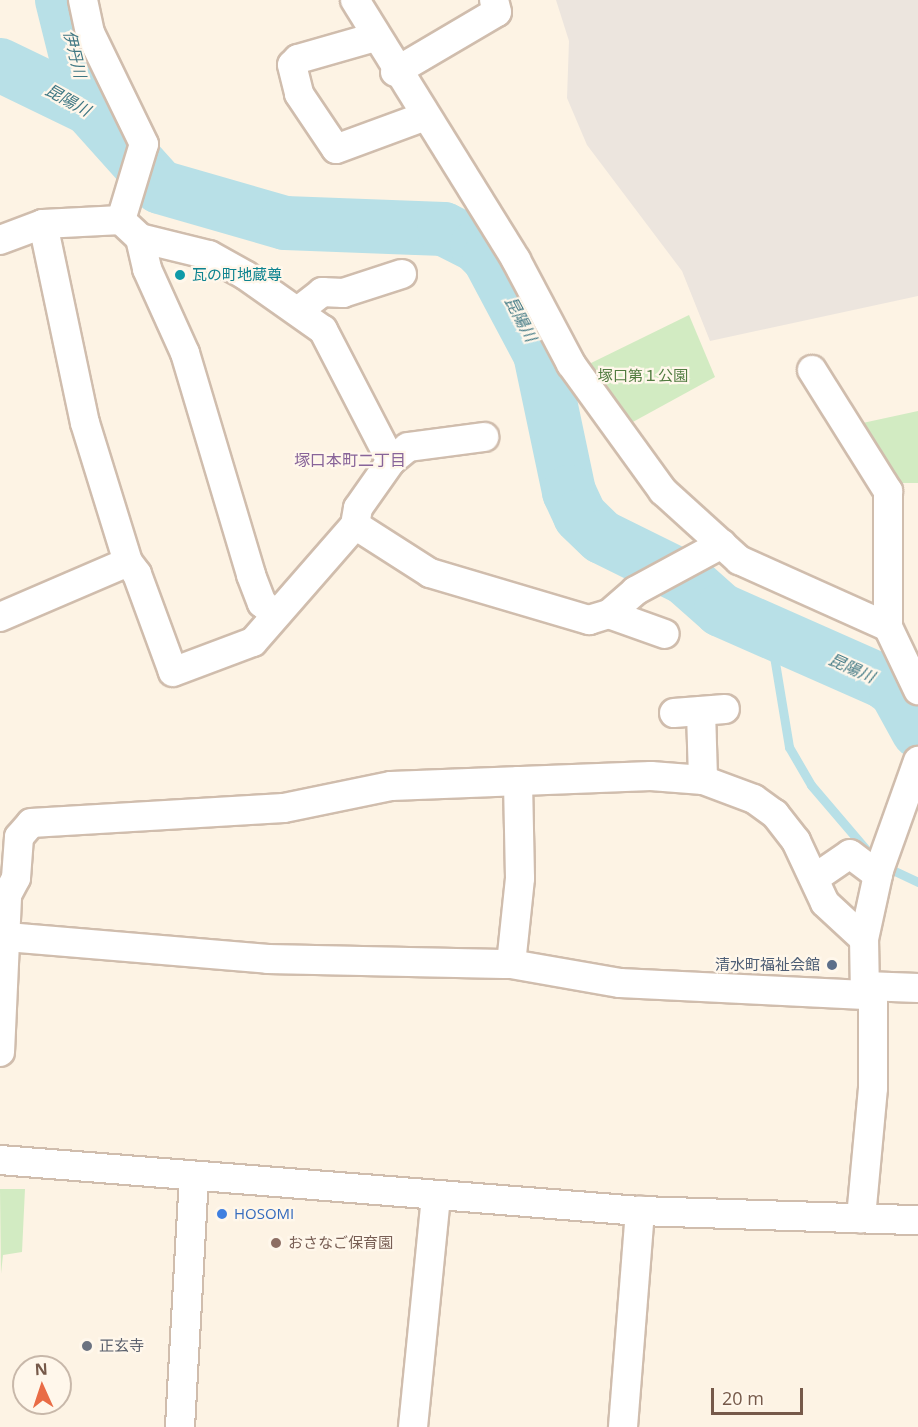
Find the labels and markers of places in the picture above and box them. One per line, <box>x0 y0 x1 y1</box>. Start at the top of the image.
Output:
place label: 瓦の町地蔵尊 <box>192 266 282 284</box>
marker: 瓦の町地蔵尊 <box>173 268 187 282</box>
place label: 清水町福祉会館 <box>715 956 820 974</box>
marker: 清水町福祉会館 <box>825 958 839 972</box>
place label: HOSOMI <box>234 1205 294 1223</box>
marker: HOSOMI <box>215 1207 229 1221</box>
place label: おさなご保育園 <box>288 1234 393 1252</box>
marker: おさなご保育園 <box>269 1236 283 1250</box>
place label: 正玄寺 <box>99 1337 144 1355</box>
marker: 正玄寺 <box>80 1339 94 1353</box>

